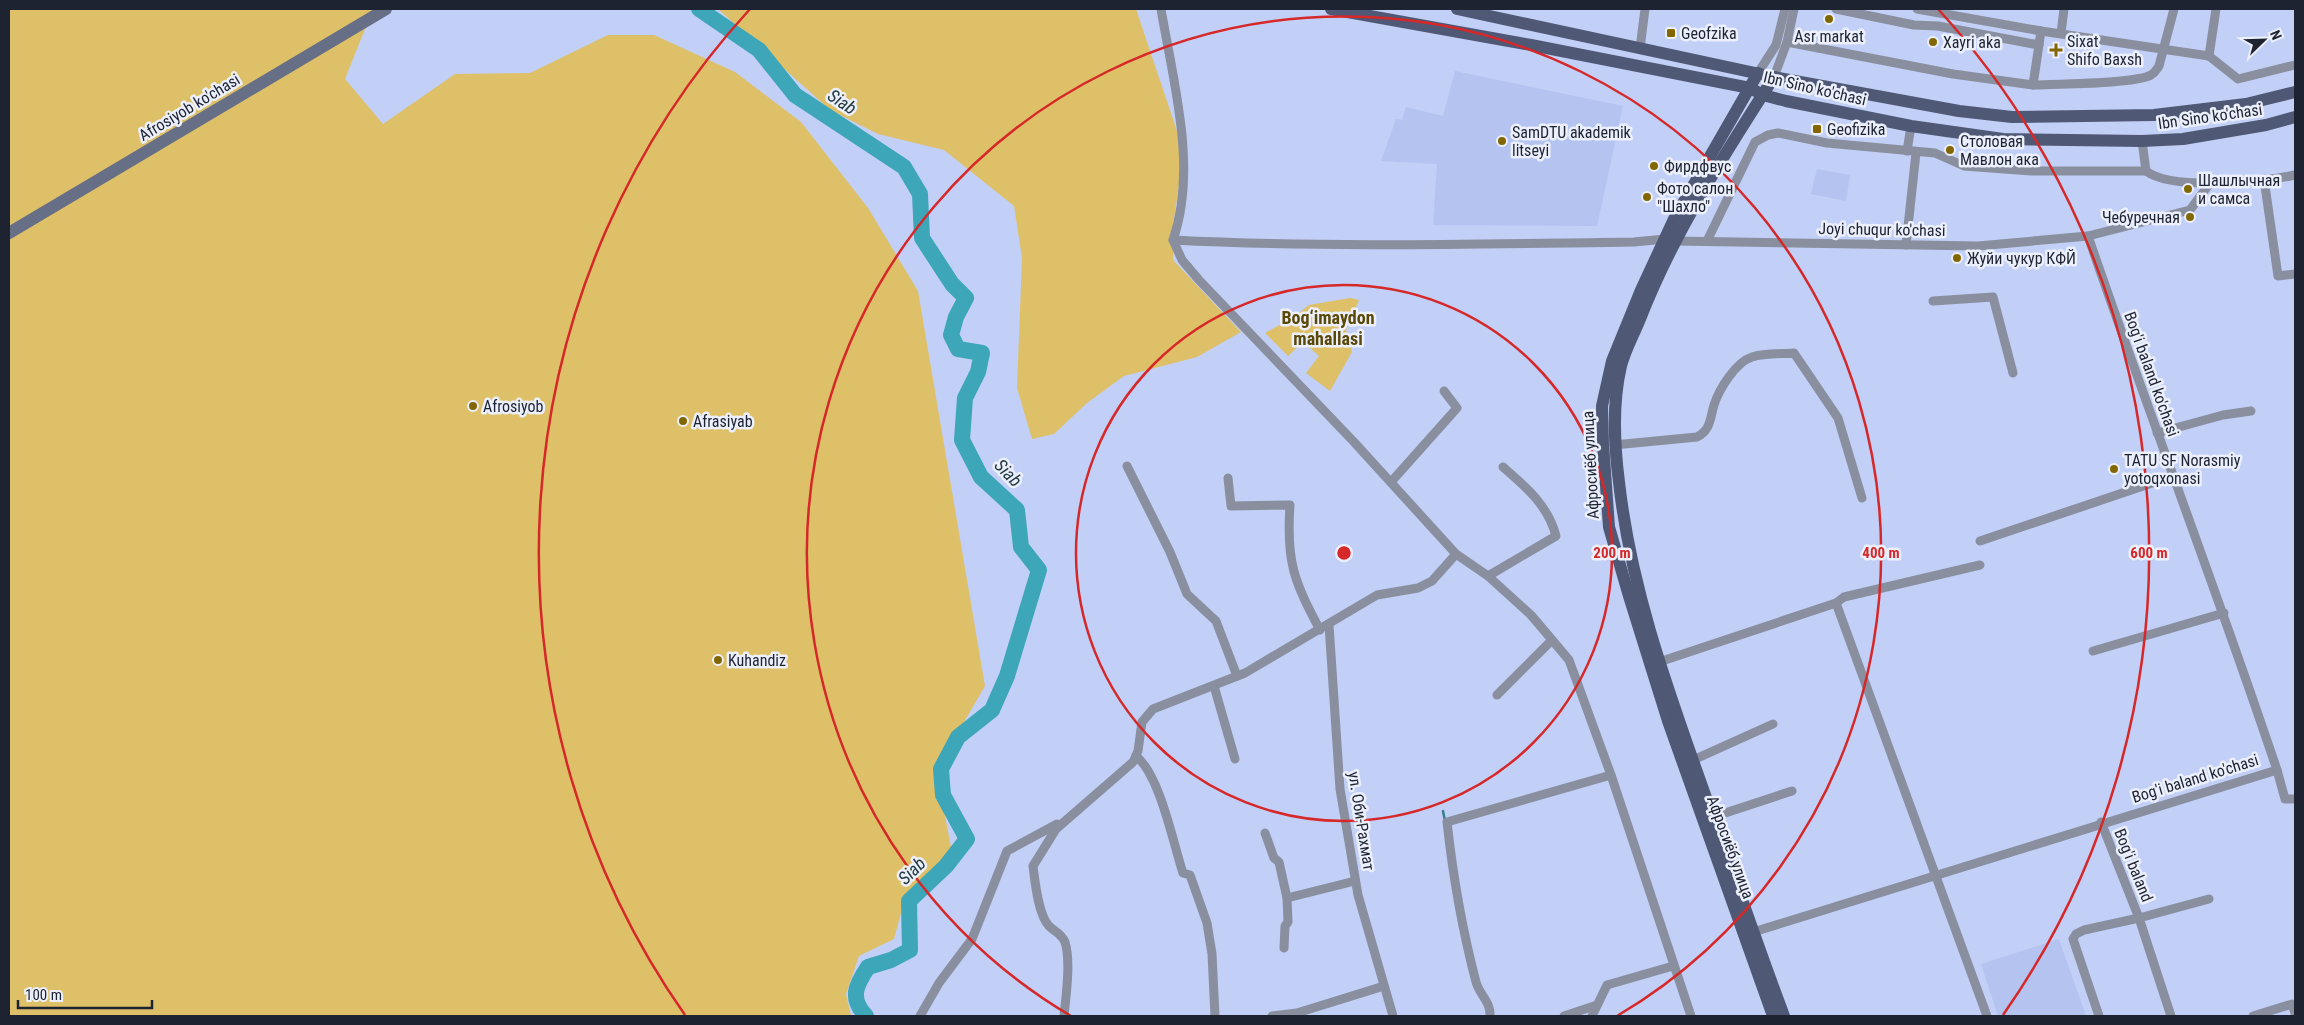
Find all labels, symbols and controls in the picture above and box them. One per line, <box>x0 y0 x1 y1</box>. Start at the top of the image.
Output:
marker: Asr markat <box>1823 13 1835 25</box>
north arrow <box>2239 15 2289 65</box>
place label: Geofzika <box>1681 24 1737 43</box>
marker: Geofzika <box>1665 27 1677 39</box>
place label: Asr markat <box>1794 27 1864 46</box>
text: N <box>2267 28 2285 42</box>
place label: Sixat Shifo Baxsh <box>2067 32 2142 69</box>
place label: Xayri aka <box>1943 33 2001 52</box>
marker: Xayri aka <box>1927 36 1939 48</box>
marker: Sixat Shifo Baxsh <box>2049 43 2063 57</box>
street label: Ibn Sino ko'chasi <box>1762 67 1868 110</box>
street label: Afrosiyob ko'chasi <box>135 70 243 145</box>
water label: Siab <box>824 85 861 119</box>
street label: Ibn Sino ko'chasi <box>2157 100 2263 133</box>
place label: Geofizika <box>1827 120 1885 139</box>
place label: SamDTU akademik litseyi <box>1512 123 1632 160</box>
marker: Geofizika <box>1811 123 1823 135</box>
place label: Столовая Мавлон ака <box>1960 132 2039 169</box>
marker: SamDTU akademik litseyi <box>1496 135 1508 147</box>
marker: Столовая Мавлон ака <box>1944 144 1956 156</box>
place label: Фирдфвус <box>1664 157 1731 176</box>
marker: Фирдфвус <box>1648 160 1660 172</box>
place label: Шашлычная и самса <box>2198 171 2280 208</box>
place label: Фото салон "Шахло" <box>1657 179 1733 216</box>
marker: Шашлычная и самса <box>2182 183 2194 195</box>
marker: Фото салон "Шахло" <box>1641 191 1653 203</box>
place label: Чебуречная <box>2102 208 2180 227</box>
marker: Чебуречная <box>2184 211 2196 223</box>
street label: Joyi chuqur ko'chasi <box>1818 219 1946 240</box>
place label: Жуйи чукур КФЙ <box>1967 249 2076 268</box>
marker: Жуйи чукур КФЙ <box>1951 252 1963 264</box>
district label: Bog‘imaydon mahallasi <box>1281 307 1375 349</box>
street label: Bog'i baland ko'chasi <box>2120 309 2183 439</box>
place label: Afrosiyob <box>483 397 544 416</box>
marker: Afrosiyob <box>467 400 479 412</box>
street label: Афросиёб улица <box>1578 410 1603 520</box>
place label: Afrasiyab <box>693 412 753 431</box>
marker: Afrasiyab <box>677 415 689 427</box>
place label: TATU SF Norasmiy yotoqxonasi <box>2124 451 2241 488</box>
water label: Siab <box>990 455 1026 491</box>
marker: TATU SF Norasmiy yotoqxonasi <box>2108 463 2120 475</box>
centre of rings <box>1335 544 1353 562</box>
text: 200 m <box>1593 544 1631 562</box>
text: 400 m <box>1862 544 1900 562</box>
text: 600 m <box>2130 544 2168 562</box>
place label: Kuhandiz <box>728 651 786 670</box>
marker: Kuhandiz <box>712 654 724 666</box>
street label: Bog'i baland ko'chasi <box>2130 750 2261 807</box>
street label: ул. Оби-Рахмат <box>1344 770 1379 872</box>
street label: Афросиёб улица <box>1703 793 1758 901</box>
street label: Bog'i baland <box>2110 826 2157 905</box>
water label: Siab <box>894 853 930 889</box>
scale bar <box>18 978 151 1010</box>
text: 100 m <box>25 986 62 1004</box>

